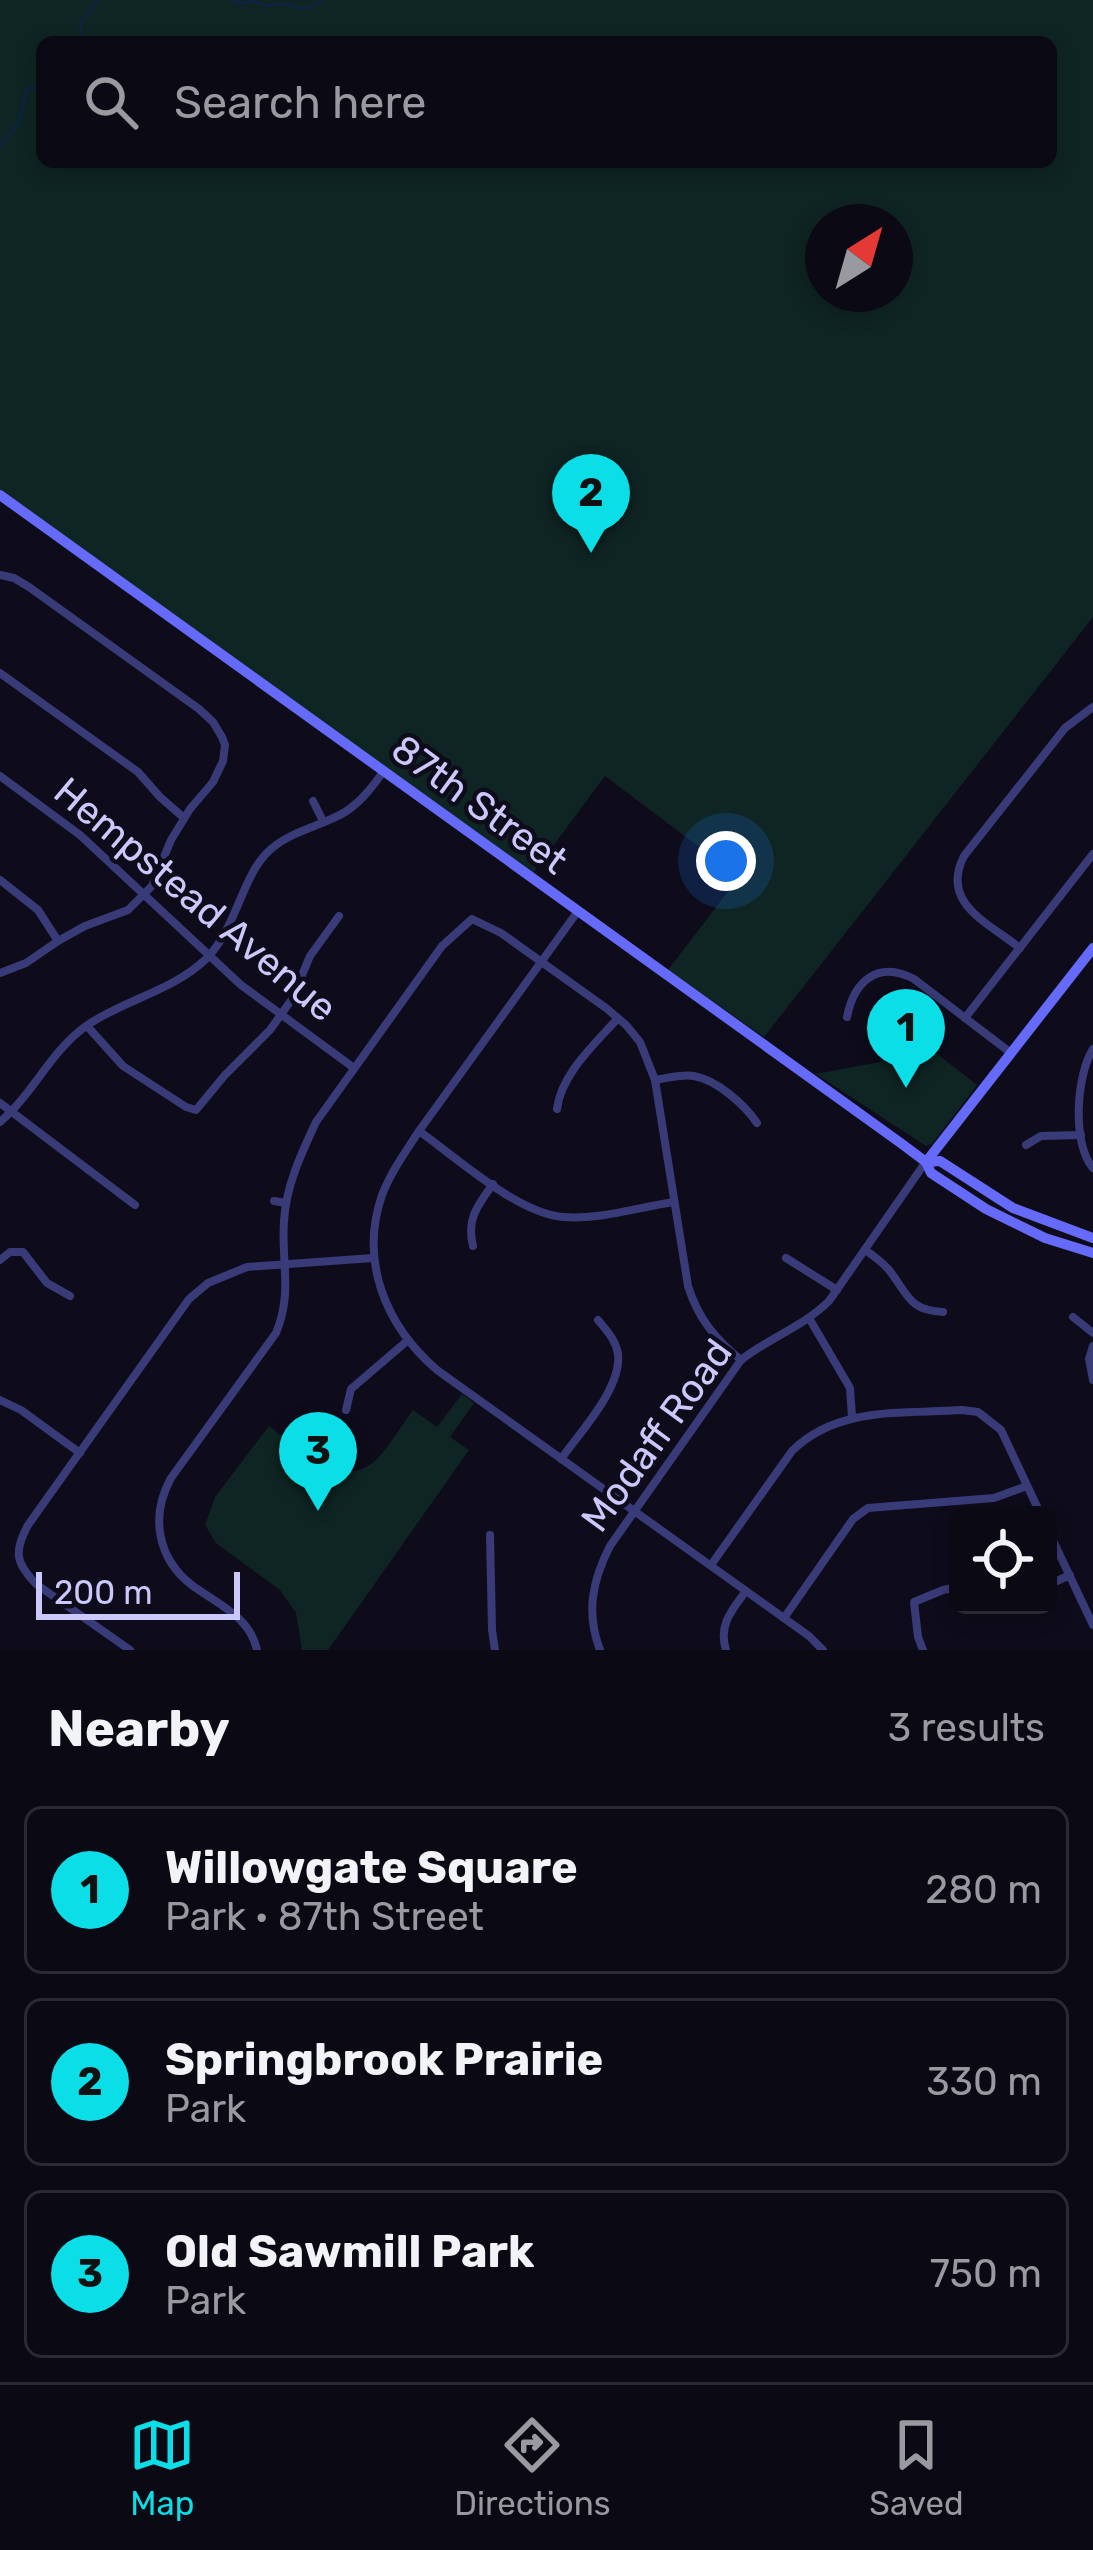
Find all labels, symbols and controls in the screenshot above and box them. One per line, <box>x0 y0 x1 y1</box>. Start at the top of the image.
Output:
search box <box>36 36 1057 168</box>
icon: search <box>78 69 144 135</box>
text: Search here <box>174 76 426 129</box>
north arrow <box>805 204 913 312</box>
pin: 2 <box>552 454 630 553</box>
street label: 87th Street <box>383 726 576 884</box>
street label: Hempstead Avenue <box>45 768 346 1031</box>
your location <box>696 831 756 891</box>
pin: 1 <box>867 989 945 1088</box>
street label: Modaff Road <box>572 1331 742 1541</box>
pin: 3 <box>279 1412 357 1511</box>
map controls <box>949 1506 1057 1614</box>
button: locate <box>949 1506 1057 1614</box>
scale bar <box>36 1566 240 1619</box>
text: 200 m <box>54 1573 153 1612</box>
text: Nearby <box>48 1698 230 1759</box>
text: 3 results <box>888 1705 1045 1751</box>
text: Willowgate Square <box>165 1841 578 1894</box>
text: 1 <box>80 1867 100 1913</box>
text: 280 m <box>925 1867 1042 1913</box>
text: Park · 87th Street <box>165 1894 484 1940</box>
text: Springbrook Prairie <box>165 2033 603 2086</box>
text: 2 <box>77 2059 103 2105</box>
text: 330 m <box>926 2059 1042 2105</box>
text: Park <box>165 2086 246 2132</box>
text: Old Sawmill Park <box>165 2225 534 2278</box>
text: 3 <box>77 2251 103 2297</box>
text: 750 m <box>930 2251 1042 2297</box>
text: Park <box>165 2278 246 2324</box>
tab: Map <box>129 2412 195 2523</box>
tab: Directions <box>454 2412 611 2523</box>
tab: Saved <box>869 2412 964 2523</box>

